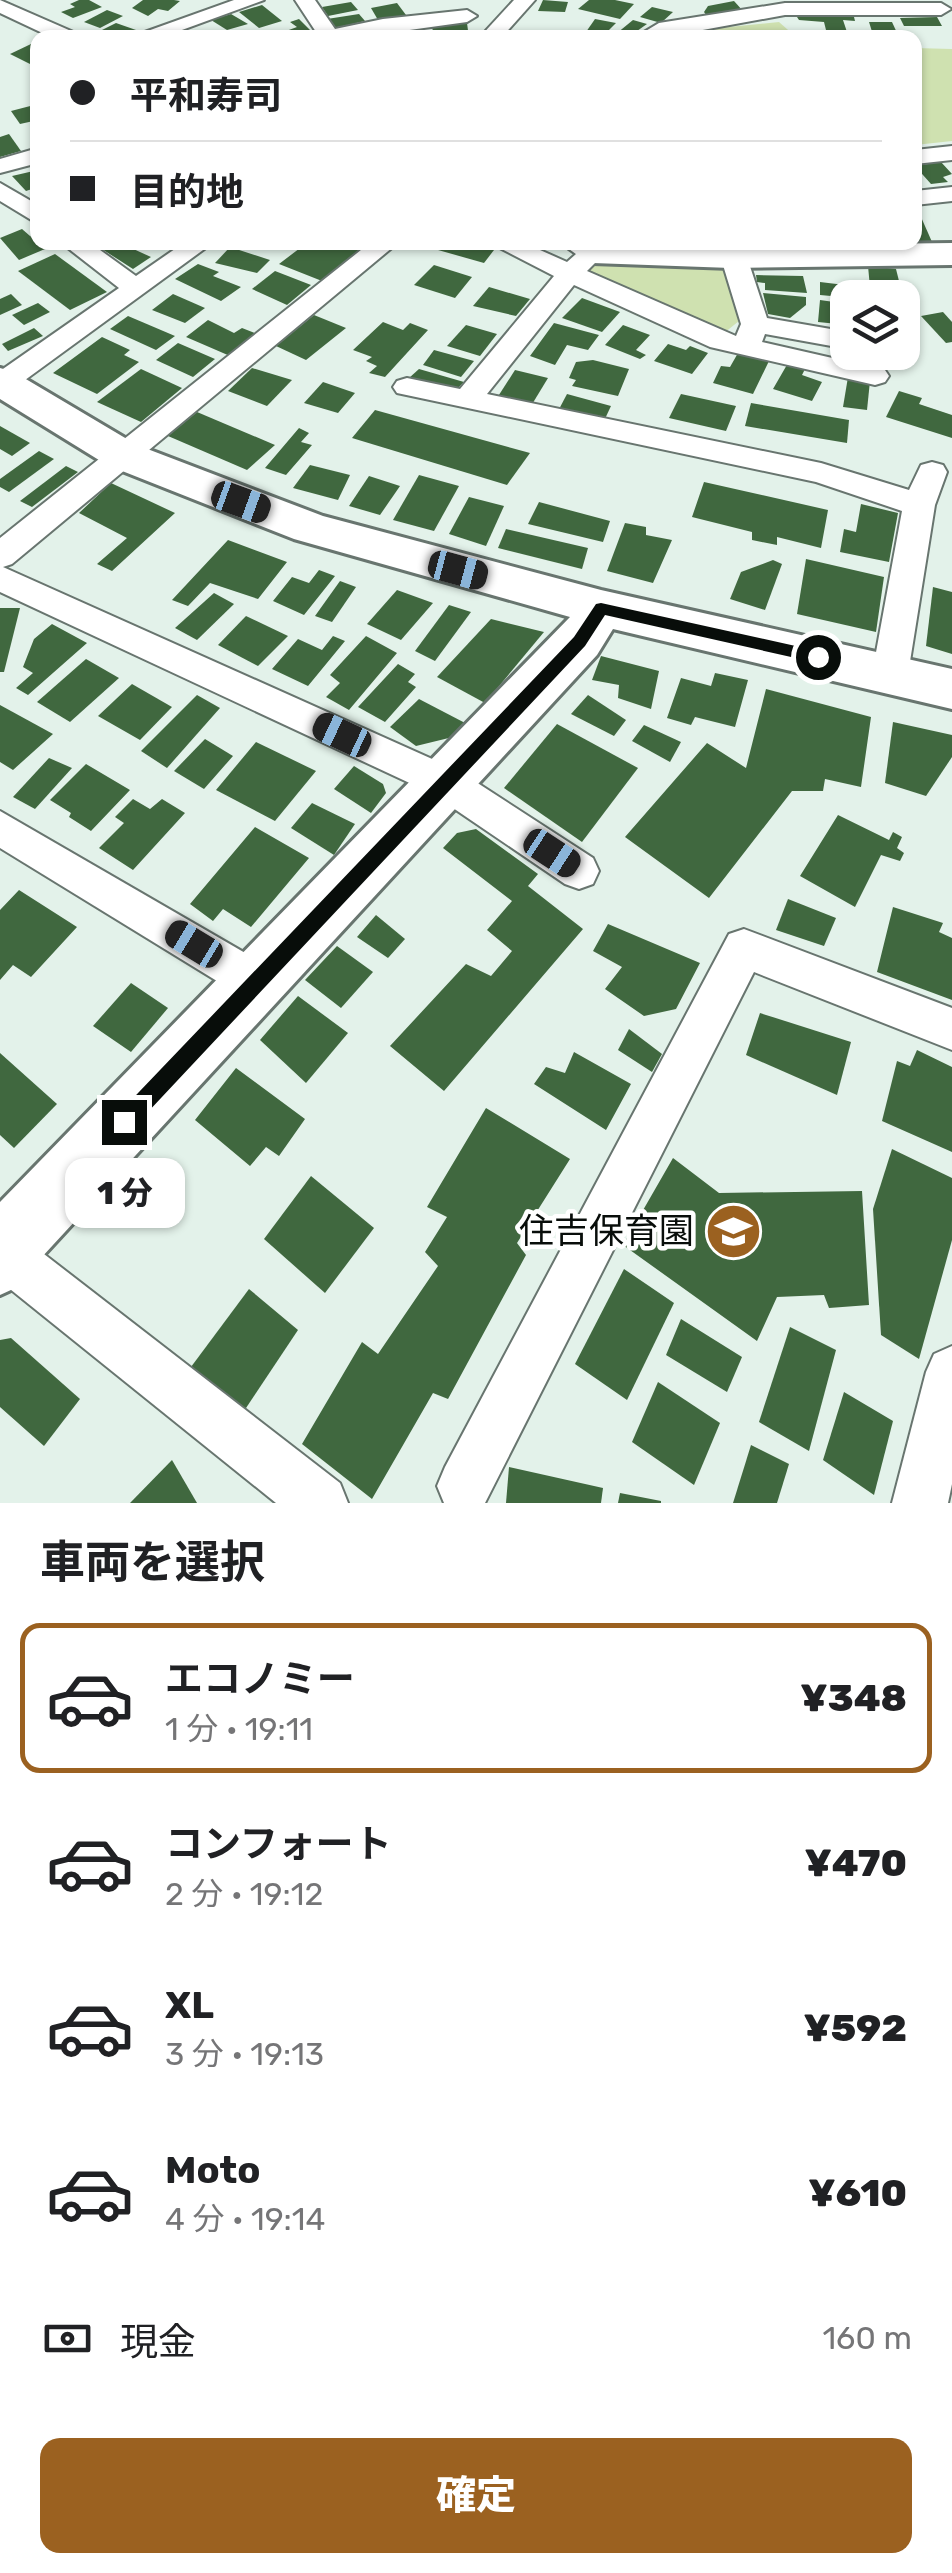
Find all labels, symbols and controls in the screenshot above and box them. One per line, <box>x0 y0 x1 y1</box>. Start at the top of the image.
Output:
text: 平和寿司 <box>130 73 282 119</box>
text: 目的地 <box>130 169 244 215</box>
map controls <box>830 280 920 370</box>
button: layers <box>830 280 920 370</box>
car <box>208 478 274 526</box>
car <box>425 548 491 592</box>
route start <box>796 635 841 680</box>
car <box>308 709 376 761</box>
car <box>519 824 585 882</box>
car <box>161 916 227 972</box>
route end <box>102 1100 147 1145</box>
callout: 1 分 <box>64 1157 184 1227</box>
text: 1 分 <box>97 1174 153 1212</box>
school or university icon: 住吉保育園 <box>703 1201 763 1261</box>
place label: 住吉保育園 <box>519 1210 694 1252</box>
text: 車両を選択 <box>40 1536 265 1589</box>
icon: car <box>45 1653 135 1743</box>
text: エコノミー <box>165 1656 355 1702</box>
text: ¥348 <box>800 1675 907 1721</box>
text: 1 分 · 19:11 <box>165 1710 313 1748</box>
icon: car <box>45 1818 135 1908</box>
text: コンフォート <box>165 1821 392 1867</box>
text: ¥470 <box>804 1840 907 1886</box>
text: 2 分 · 19:12 <box>165 1875 323 1913</box>
text: XL <box>165 1982 214 2028</box>
icon: car <box>45 1983 135 2073</box>
text: ¥592 <box>803 2005 907 2051</box>
text: 3 分 · 19:13 <box>165 2035 324 2073</box>
text: Moto <box>165 2147 261 2193</box>
icon: car <box>45 2148 135 2238</box>
text: ¥610 <box>808 2170 907 2216</box>
text: 4 分 · 19:14 <box>165 2200 325 2238</box>
icon: cash <box>40 2311 95 2366</box>
text: 現金 <box>120 2319 196 2365</box>
text: 160 m <box>822 2319 912 2357</box>
button: 確定 <box>40 2438 912 2553</box>

